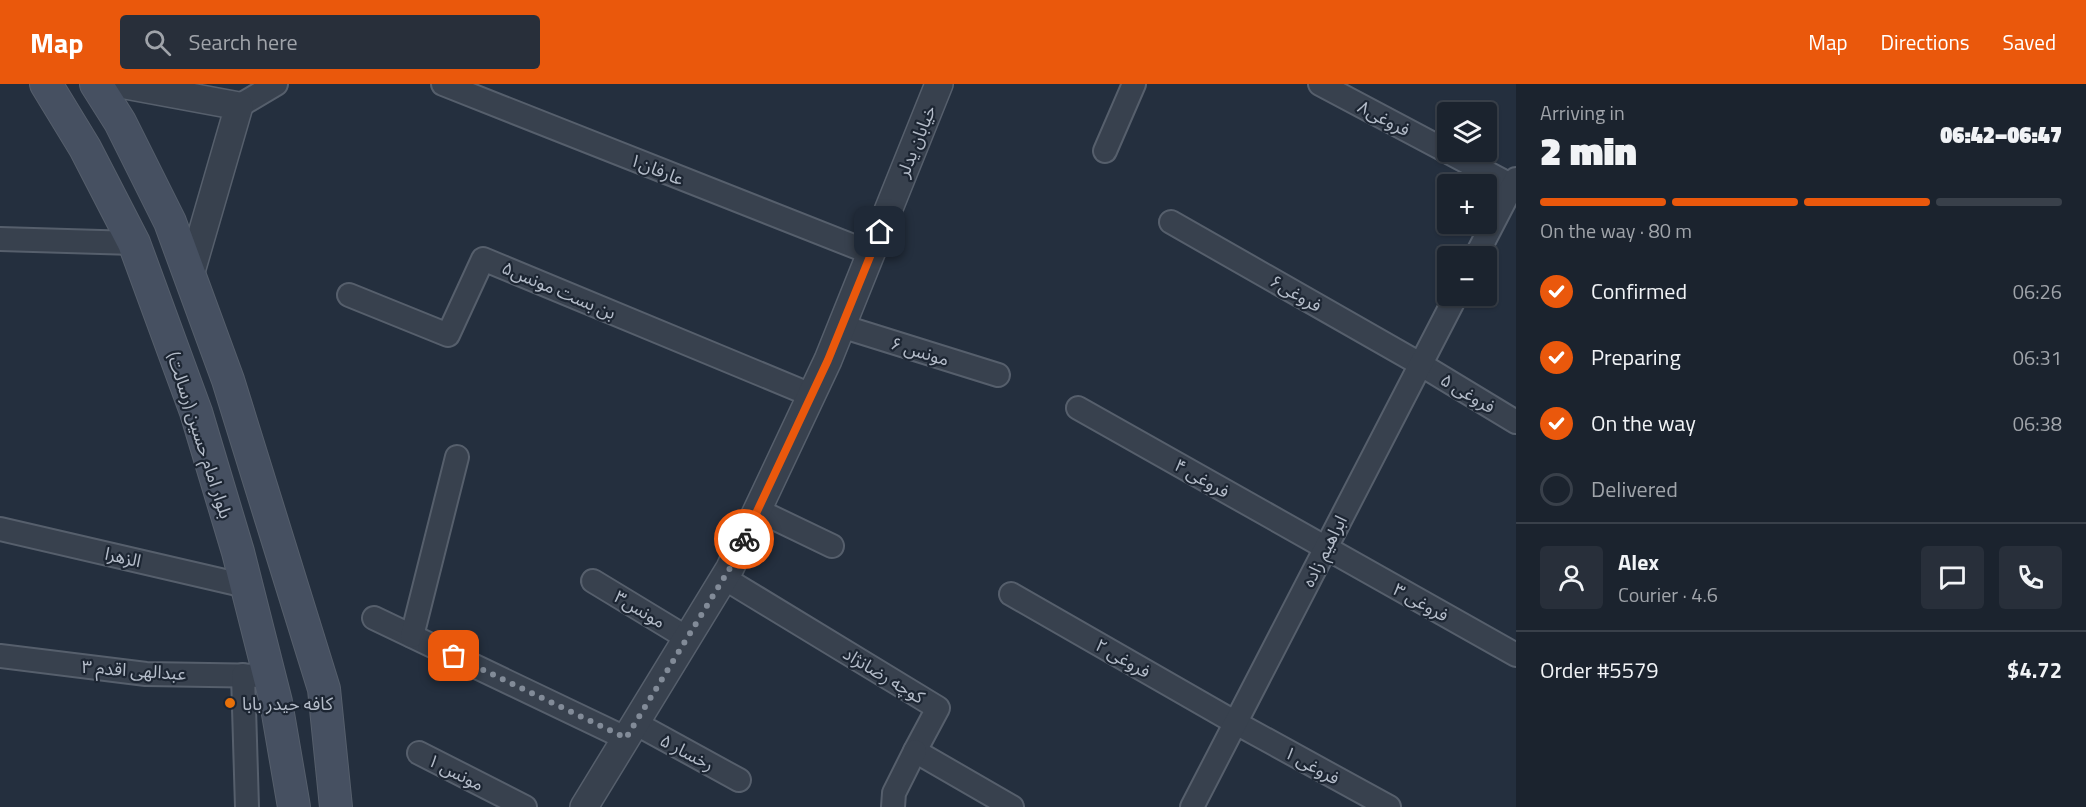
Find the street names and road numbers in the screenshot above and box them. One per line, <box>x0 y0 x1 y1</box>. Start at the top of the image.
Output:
street label: فروغی۸ <box>1353 93 1415 143</box>
street label: خیابان یدلر <box>889 101 943 182</box>
street label: عارفان۱ <box>626 146 688 192</box>
street label: بن بست مونس۵ <box>498 254 620 326</box>
street label: فروغی۶ <box>1265 267 1327 319</box>
street label: مونس ۶ <box>887 329 953 373</box>
street label: بلوار امام حسین (رسالت) <box>159 348 240 522</box>
street label: فروغی ۵ <box>1435 366 1501 420</box>
street label: فروغی ۴ <box>1169 451 1235 505</box>
street label: ابراهیم زاده <box>1294 510 1354 592</box>
street label: الزهرا <box>102 540 144 574</box>
street label: فروغی ۳ <box>1388 576 1454 628</box>
street label: مونس۳ <box>609 583 671 635</box>
street label: فروغی ۲ <box>1090 631 1156 685</box>
street label: کوچه رضانژاد <box>838 640 931 710</box>
street label: عبدالهی اقدم ۳ <box>81 653 187 688</box>
street label: رخسار ۵ <box>655 726 719 778</box>
street label: فروغی ۱ <box>1279 739 1345 791</box>
street label: مونس ۱ <box>423 746 489 798</box>

